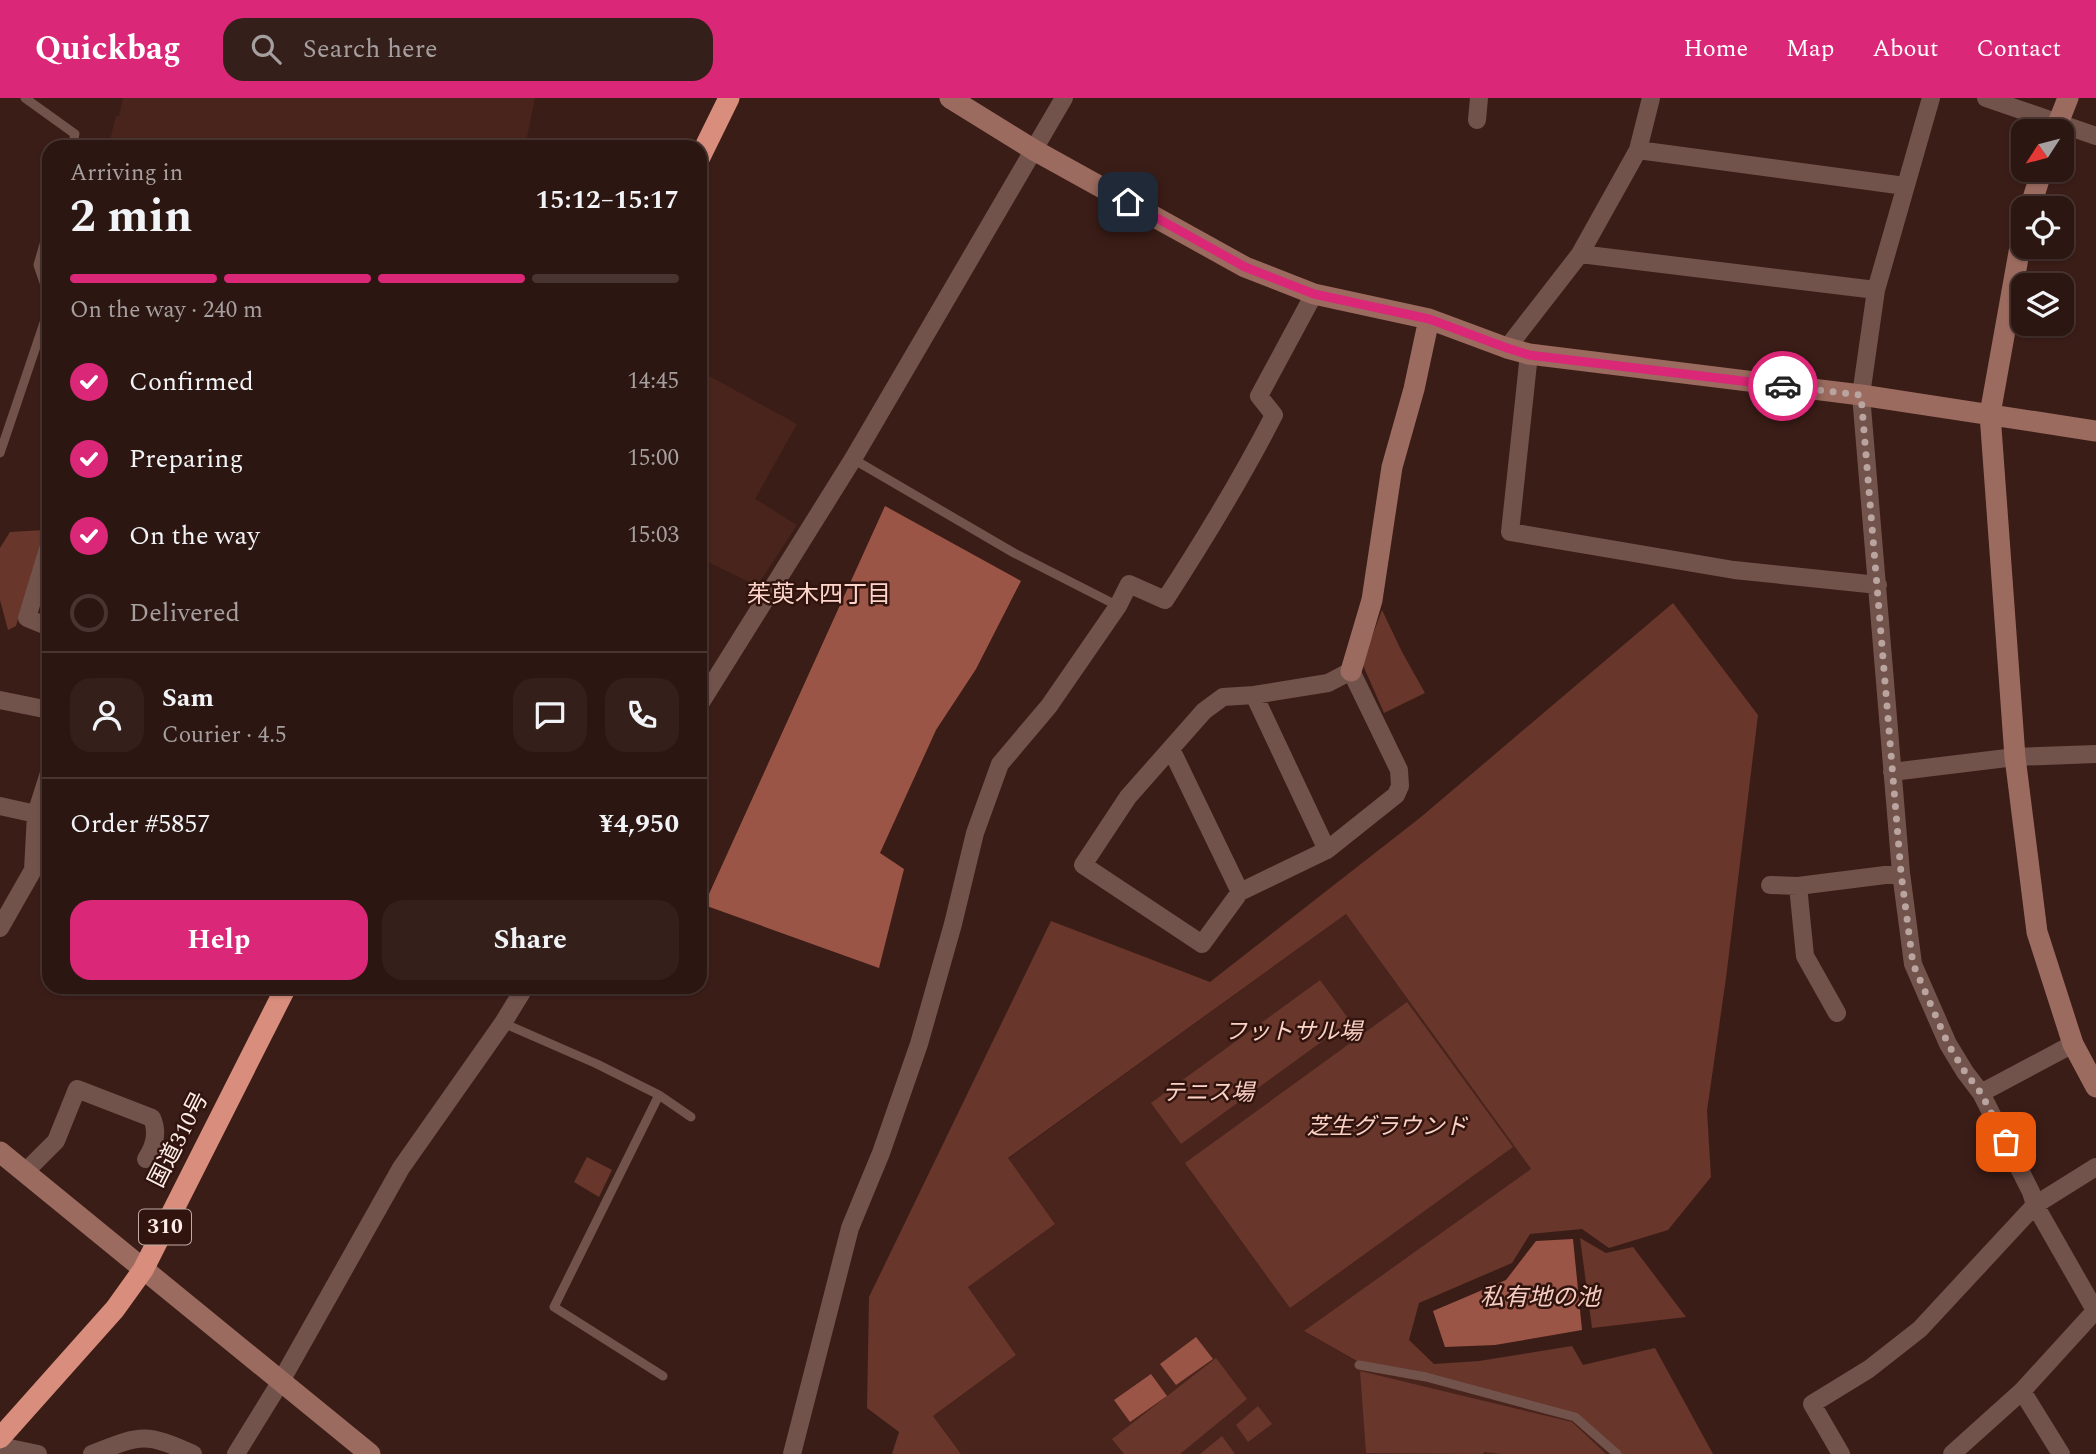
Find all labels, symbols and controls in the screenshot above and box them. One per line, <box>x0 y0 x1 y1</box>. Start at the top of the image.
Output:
search box <box>223 18 713 81</box>
text: Quickbag <box>35 24 181 74</box>
text: Search here <box>303 29 438 69</box>
icon: search <box>247 30 285 68</box>
text: Home <box>1683 31 1748 67</box>
text: Map <box>1786 31 1834 67</box>
text: About <box>1872 31 1938 67</box>
text: Contact <box>1976 31 2061 67</box>
north arrow <box>2011 119 2074 182</box>
map controls <box>2011 119 2074 336</box>
text: Arriving in <box>70 156 183 191</box>
pin <box>1098 172 1158 232</box>
text: 15:12–15:17 <box>535 180 679 220</box>
text: 2 min <box>70 182 192 252</box>
icon: home <box>1109 183 1147 221</box>
button: locate <box>2011 196 2074 259</box>
button: layers <box>2011 273 2074 336</box>
text: On the way · 240 m <box>70 293 263 328</box>
courier <box>1748 351 1818 421</box>
text: Confirmed <box>129 362 254 402</box>
icon: check <box>70 363 108 401</box>
text: 14:45 <box>627 364 679 399</box>
icon: car <box>1764 367 1802 405</box>
text: Preparing <box>129 439 243 479</box>
icon: check <box>70 440 108 478</box>
text: 15:00 <box>627 441 679 476</box>
text: On the way <box>129 516 260 556</box>
icon: check <box>70 517 108 555</box>
text: 15:03 <box>627 518 679 553</box>
district label: 茱萸木四丁目 <box>747 577 891 613</box>
text: Delivered <box>129 593 240 633</box>
button: person <box>70 678 144 752</box>
text: Sam <box>162 678 214 718</box>
button: chat <box>513 678 587 752</box>
button: phone <box>605 678 679 752</box>
text: Courier · 4.5 <box>162 718 287 753</box>
text: Order #5857 <box>70 804 210 844</box>
text: ¥4,950 <box>599 804 679 844</box>
button: Help <box>70 900 368 980</box>
button: Share <box>382 900 679 980</box>
park label: フットサル場 <box>1224 1015 1365 1050</box>
park label: テニス場 <box>1162 1076 1257 1111</box>
street label: 国道310号 <box>140 1086 218 1194</box>
park label: 芝生グラウンド <box>1307 1110 1469 1145</box>
pin <box>1976 1112 2036 1172</box>
icon: bag <box>1987 1123 2025 1161</box>
road number: 310 <box>139 1210 191 1244</box>
water label: 私有地の池 <box>1480 1280 1602 1316</box>

